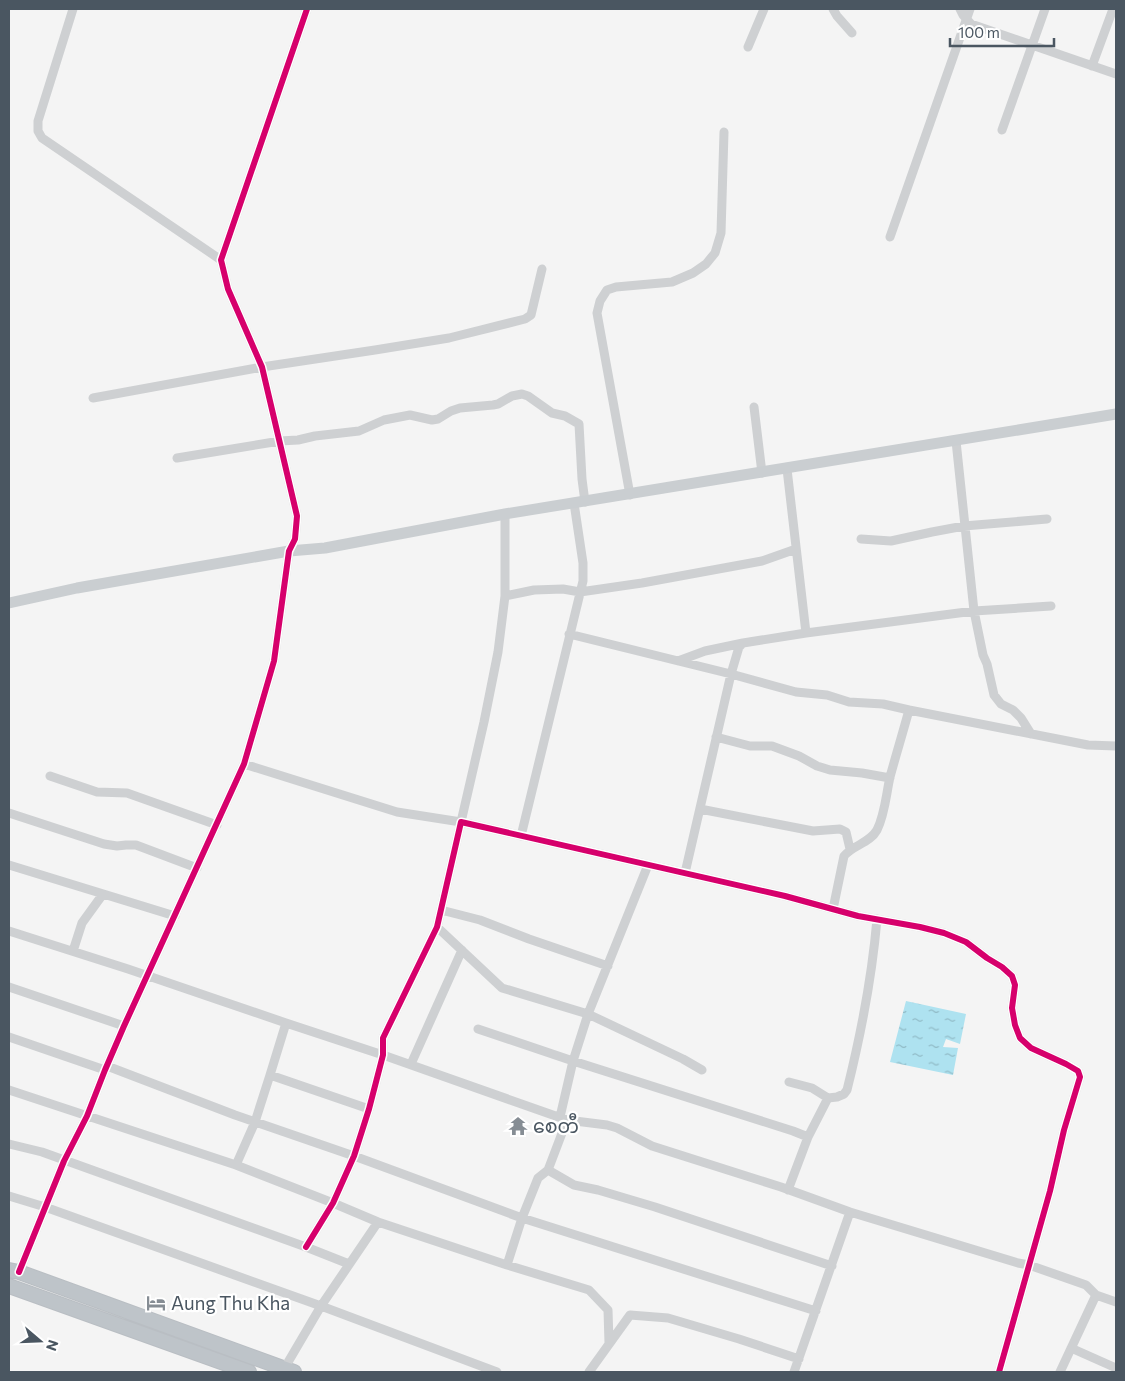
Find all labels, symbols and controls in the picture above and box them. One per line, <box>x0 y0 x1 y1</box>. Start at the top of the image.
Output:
scale bar <box>950 15 1054 47</box>
text: 100 m <box>958 23 1000 41</box>
place label: စေတီ <box>533 1112 579 1137</box>
temple icon: စေတီ <box>507 1115 529 1137</box>
place label: Aung Thu Kha <box>171 1291 290 1314</box>
hotel icon: Aung Thu Kha <box>145 1292 167 1314</box>
north arrow <box>15 1316 65 1366</box>
text: N <box>43 1338 63 1353</box>

